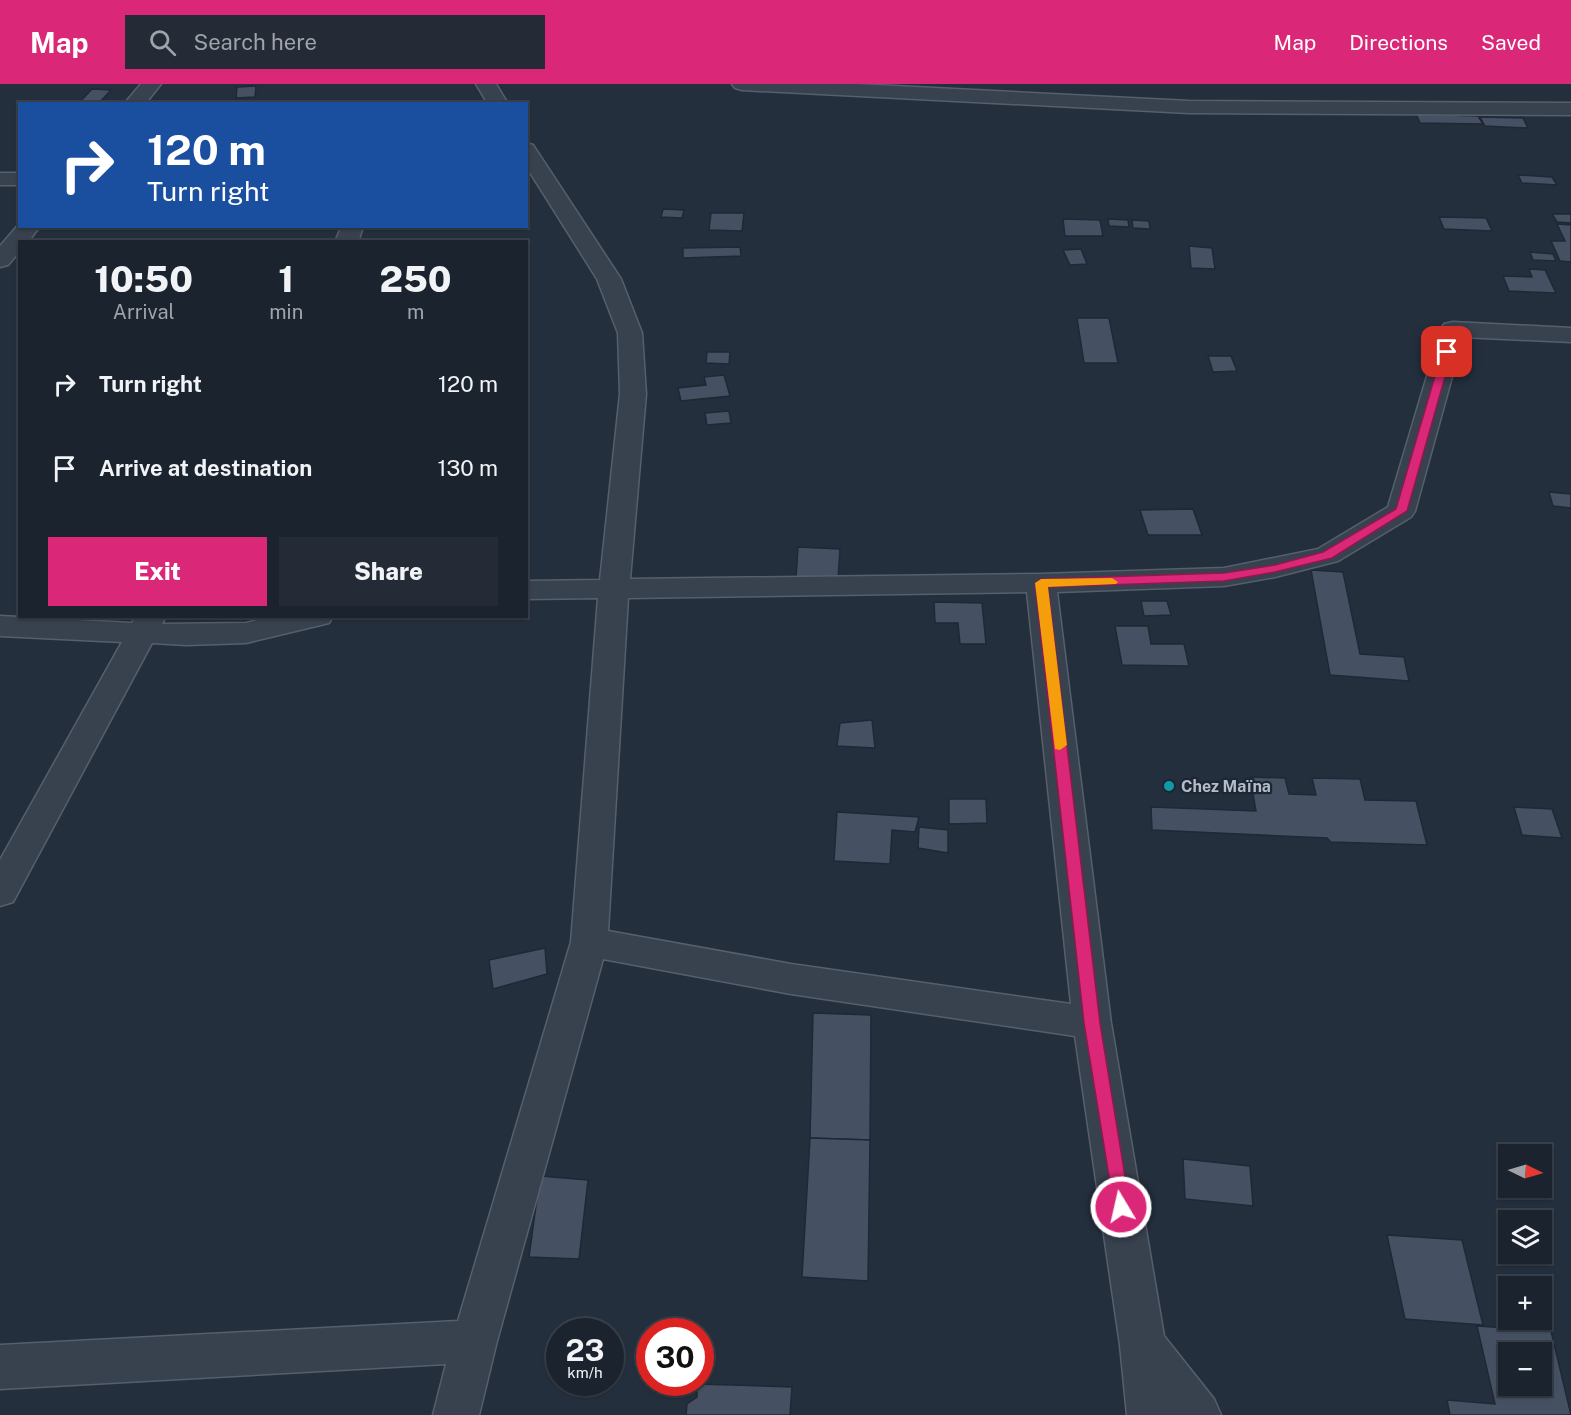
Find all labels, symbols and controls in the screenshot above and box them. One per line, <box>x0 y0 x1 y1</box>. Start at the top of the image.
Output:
search box <box>125 15 545 69</box>
text: Map <box>30 26 89 59</box>
icon: search <box>146 26 179 59</box>
text: Search here <box>194 29 317 55</box>
text: Map <box>1274 30 1316 55</box>
text: Directions <box>1349 30 1448 55</box>
text: Saved <box>1481 30 1541 55</box>
text: 120 m <box>147 125 266 174</box>
icon: right <box>48 126 126 204</box>
text: Turn right <box>147 175 270 207</box>
text: 10:50 <box>94 258 193 300</box>
text: 1 <box>278 258 294 300</box>
text: 250 <box>380 258 452 300</box>
text: Arrival <box>113 300 175 324</box>
text: min <box>269 300 303 324</box>
text: m <box>407 300 424 324</box>
pin <box>1421 326 1472 377</box>
icon: arrive <box>1430 335 1463 368</box>
icon: right <box>48 368 81 401</box>
text: Turn right <box>99 371 202 397</box>
text: 120 m <box>438 371 498 397</box>
icon: arrive <box>48 452 81 485</box>
text: Arrive at destination <box>99 455 312 481</box>
text: 130 m <box>437 455 498 481</box>
button: Exit <box>48 537 267 606</box>
button: Share <box>279 537 498 606</box>
place label: Chez Maïna <box>1181 777 1271 796</box>
marker: Chez Maïna <box>1162 779 1176 793</box>
north arrow <box>1498 1144 1552 1198</box>
map controls <box>1498 1144 1552 1396</box>
position arrow <box>1089 1175 1153 1239</box>
button: layers <box>1498 1210 1552 1264</box>
button: + <box>1498 1276 1552 1330</box>
speed limit sign: 30 <box>636 1318 714 1396</box>
text: 23 <box>565 1332 605 1368</box>
button: − <box>1498 1342 1552 1396</box>
text: km/h <box>567 1364 603 1381</box>

